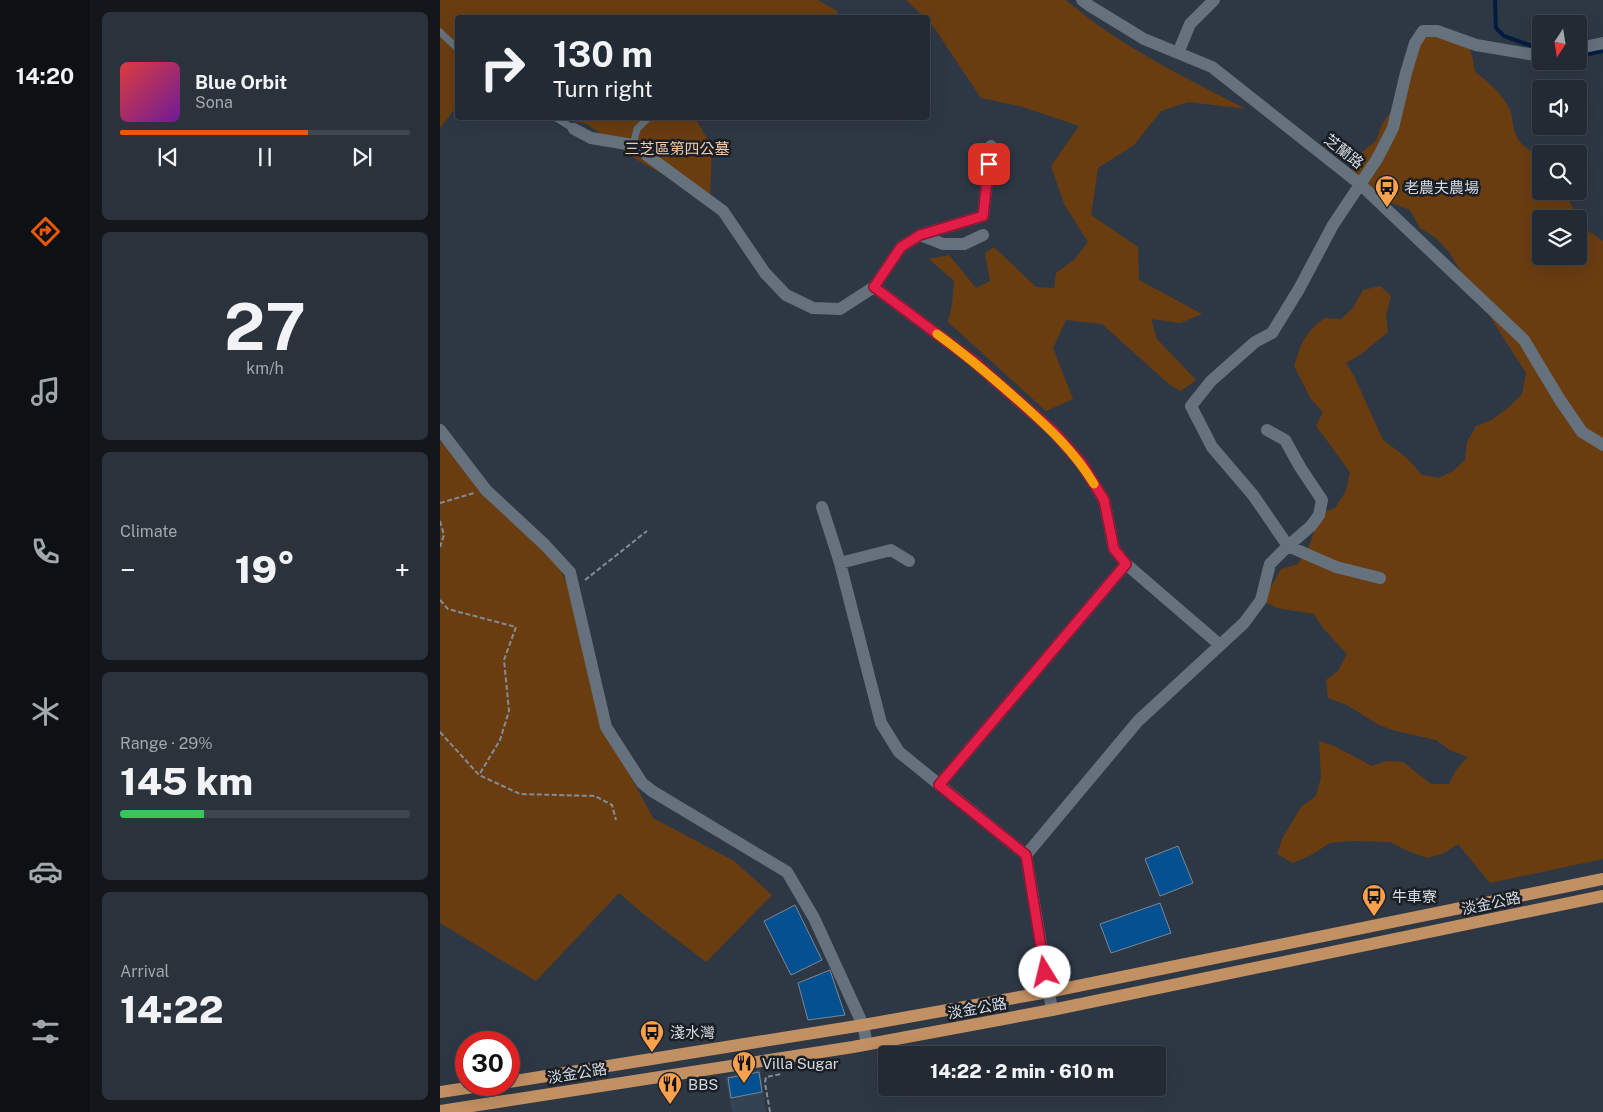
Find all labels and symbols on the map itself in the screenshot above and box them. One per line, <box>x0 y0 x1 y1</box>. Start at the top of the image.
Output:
north arrow <box>1532 15 1588 70</box>
street label: 芝蘭路 <box>1321 130 1367 172</box>
park label: 三芝區第四公墓 <box>624 140 730 157</box>
pin <box>968 143 1010 185</box>
bus stop icon: 老農夫農場 <box>1374 174 1400 208</box>
place label: 老農夫農場 <box>1404 179 1479 196</box>
bus stop icon: 牛車寮 <box>1361 883 1387 917</box>
place label: 牛車寮 <box>1392 888 1437 905</box>
street label: 淡金公路 <box>1460 888 1522 918</box>
position arrow <box>1018 945 1070 997</box>
street label: 淡金公路 <box>946 994 1008 1022</box>
bus stop icon: 淺水灣 <box>639 1019 665 1053</box>
place label: 淺水灣 <box>670 1024 715 1041</box>
speed limit sign: 30 <box>455 1031 520 1096</box>
restaurant icon: Villa Sugar <box>731 1050 757 1084</box>
place label: Villa Sugar <box>762 1055 839 1072</box>
street label: 淡金公路 <box>546 1060 608 1086</box>
restaurant icon: BBS <box>657 1071 683 1105</box>
place label: BBS <box>688 1076 718 1093</box>

